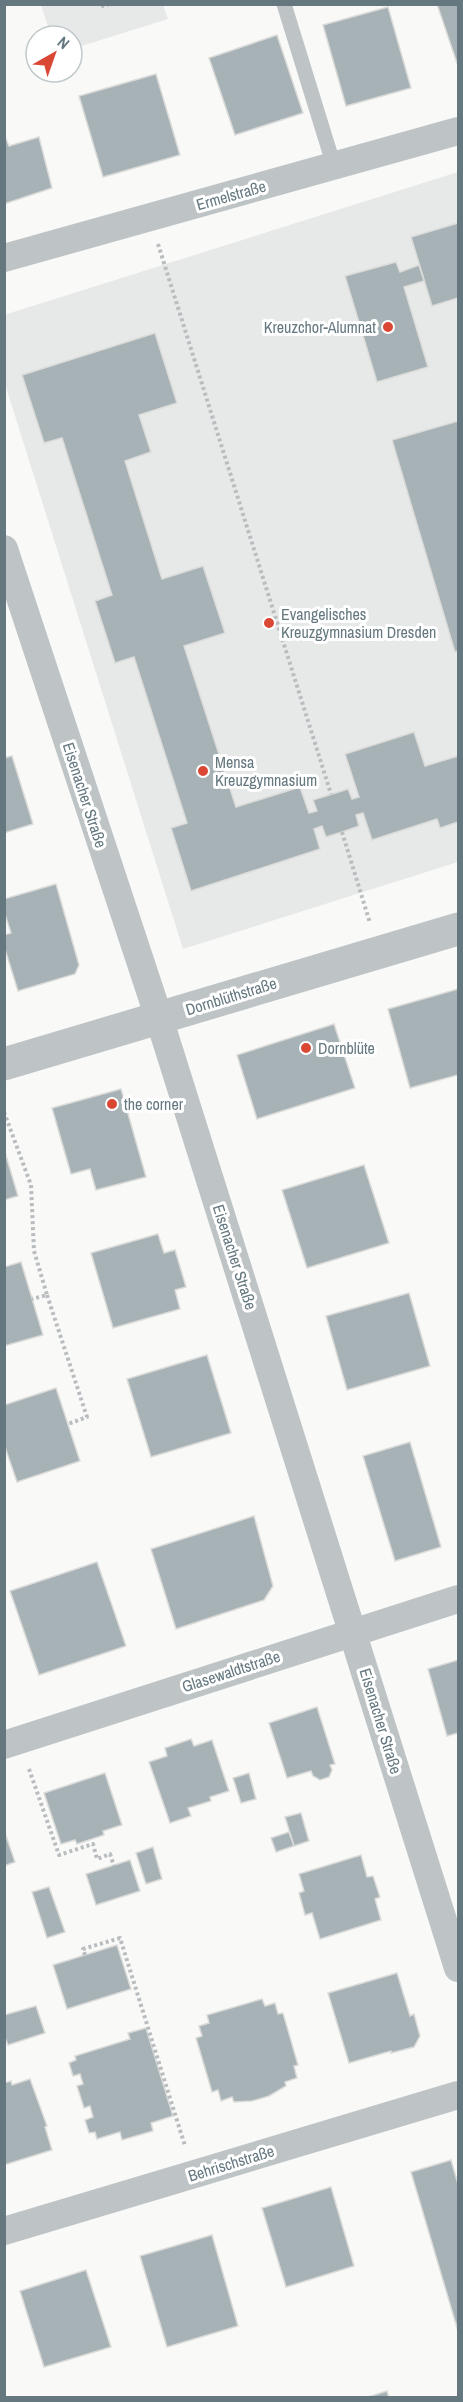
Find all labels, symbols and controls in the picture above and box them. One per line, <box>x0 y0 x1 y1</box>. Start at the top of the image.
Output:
north arrow <box>24 24 84 84</box>
text: N <box>53 31 74 54</box>
street label: Ermelstraße <box>194 175 268 215</box>
place label: Kreuzchor-Alumnat <box>264 316 376 338</box>
marker: Kreuzchor-Alumnat <box>381 320 395 334</box>
place label: Evangelisches Kreuzgymnasium Dresden <box>281 603 436 643</box>
marker: Evangelisches Kreuzgymnasium Dresden <box>262 616 276 630</box>
street label: Eisenacher Straße <box>58 740 112 850</box>
place label: Mensa Kreuzgymnasium <box>215 751 317 791</box>
marker: Mensa Kreuzgymnasium <box>196 764 210 778</box>
street label: Dornblüthstraße <box>183 972 279 1020</box>
place label: Dornblüte <box>318 1037 375 1059</box>
marker: Dornblüte <box>299 1041 313 1055</box>
place label: the corner <box>124 1093 184 1115</box>
marker: the corner <box>105 1097 119 1111</box>
street label: Eisenacher Straße <box>208 1202 262 1312</box>
street label: Glasewaldtstraße <box>179 1645 283 1697</box>
street label: Eisenacher Straße <box>354 1665 408 1777</box>
street label: Behrischstraße <box>185 2139 277 2187</box>

